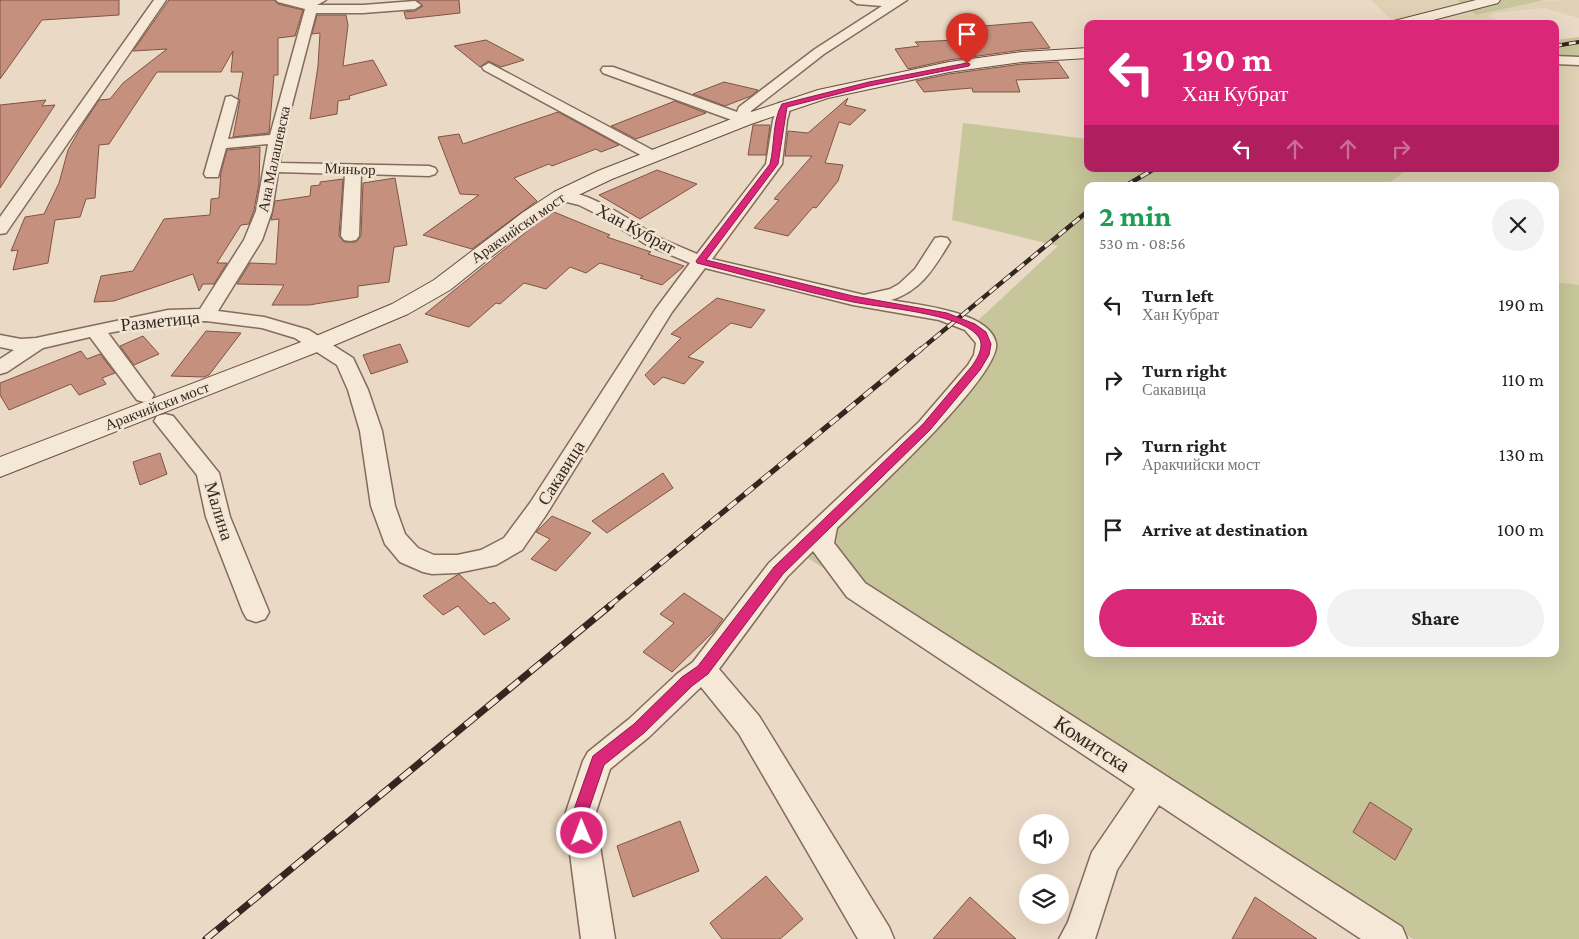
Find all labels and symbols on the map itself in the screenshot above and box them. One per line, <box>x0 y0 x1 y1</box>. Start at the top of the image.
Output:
pin <box>946 13 988 64</box>
street label: Ана Малашевска <box>255 104 293 214</box>
street label: Миньор <box>324 160 376 178</box>
street label: Аракчийски мост <box>468 189 568 266</box>
street label: Хан Кубрат <box>593 200 679 258</box>
street label: Разметица <box>119 307 201 335</box>
street label: Аракчийски мост <box>102 379 212 433</box>
street label: Сакавица <box>533 437 589 509</box>
street label: Малина <box>201 479 237 543</box>
street label: Комитска <box>1050 711 1135 778</box>
position arrow <box>555 806 607 858</box>

